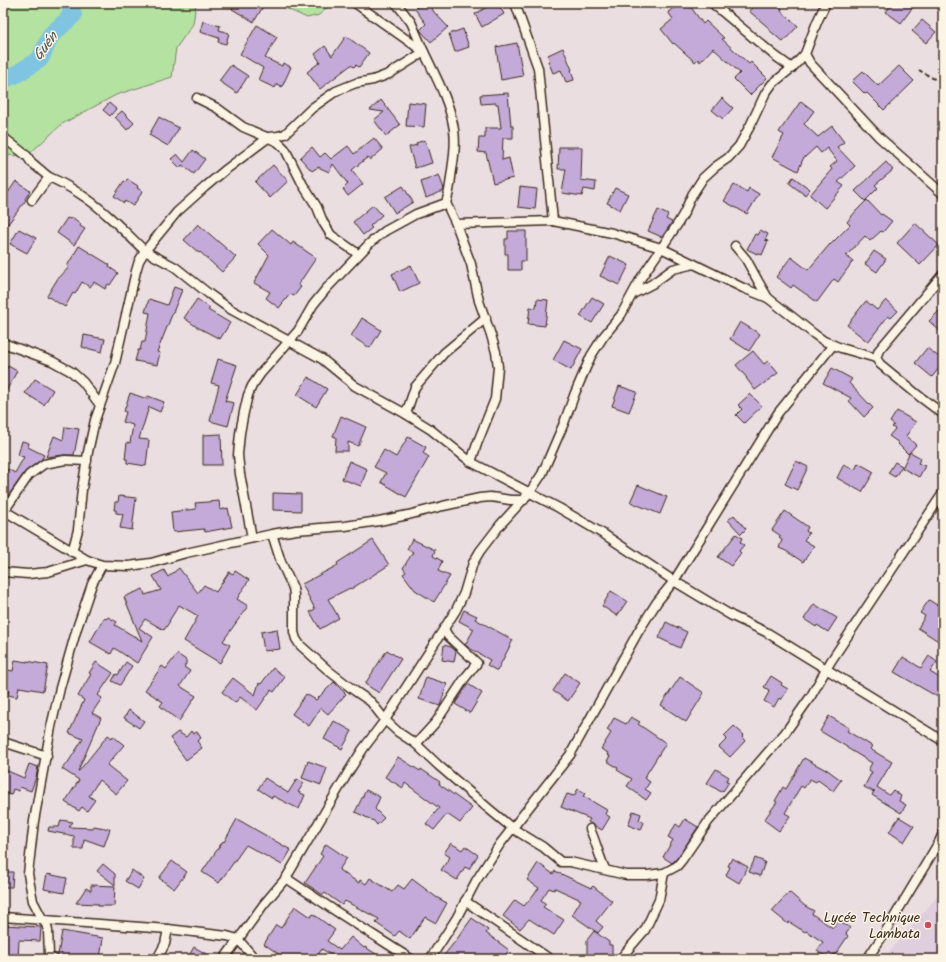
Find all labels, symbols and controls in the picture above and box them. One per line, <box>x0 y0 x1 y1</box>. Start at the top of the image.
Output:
water label: Guén <box>27 26 65 66</box>
place label: Lycée Technique Lambata <box>824 907 921 945</box>
marker: Lycée Technique Lambata <box>923 920 933 930</box>

